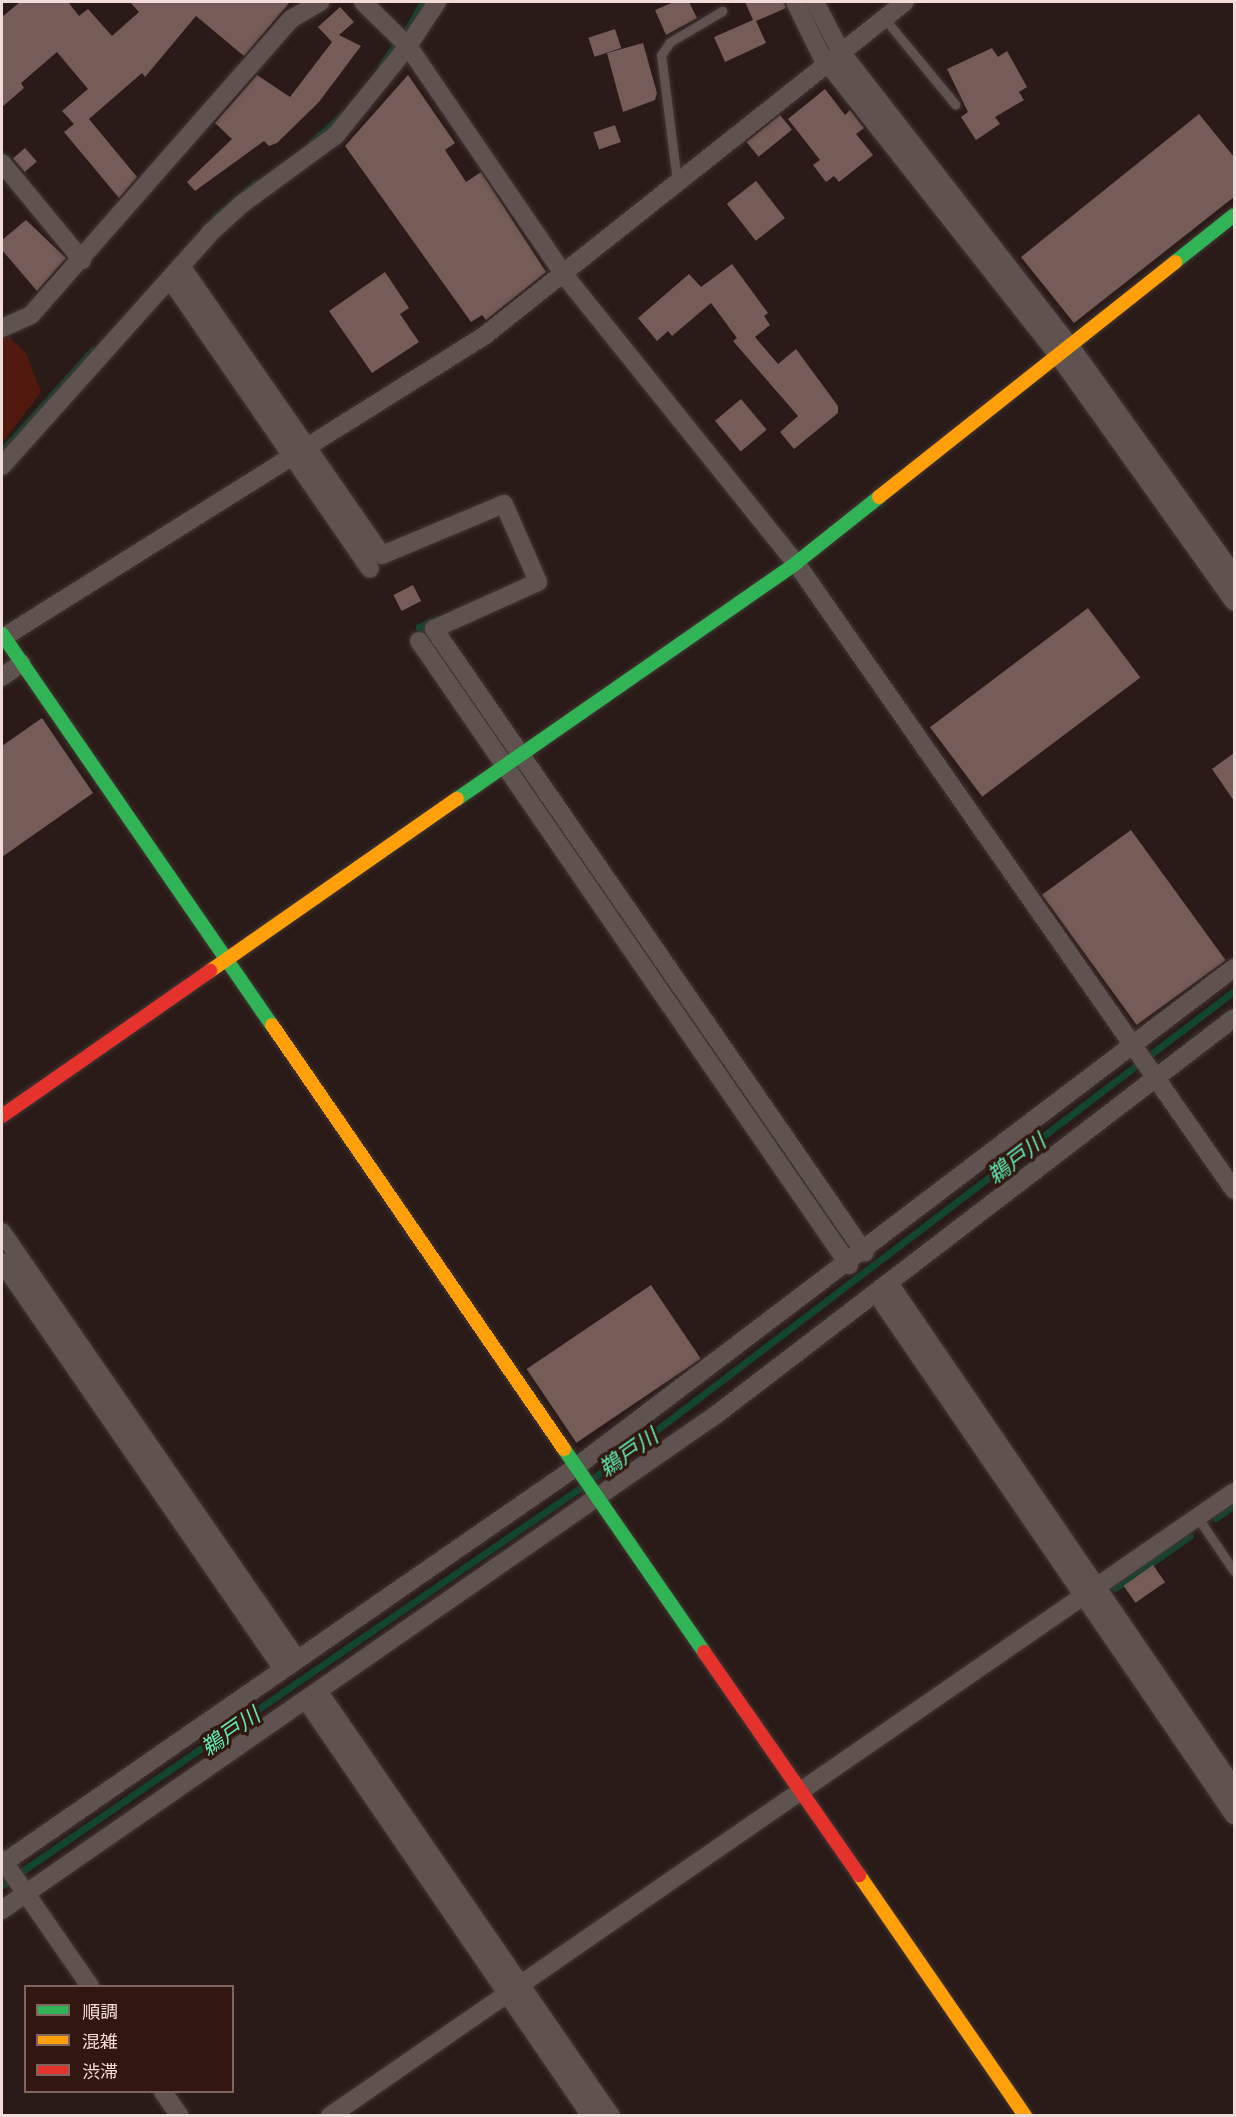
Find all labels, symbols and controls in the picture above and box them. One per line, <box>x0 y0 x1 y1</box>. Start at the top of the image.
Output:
water label: 鵜戸川 <box>982 1128 1050 1188</box>
water label: 鵜戸川 <box>593 1422 663 1482</box>
water label: 鵜戸川 <box>195 1701 265 1761</box>
legend <box>24 1985 234 2093</box>
text: 順調 <box>82 2000 118 2022</box>
text: 混雑 <box>82 2030 118 2052</box>
text: 渋滞 <box>82 2060 118 2082</box>

